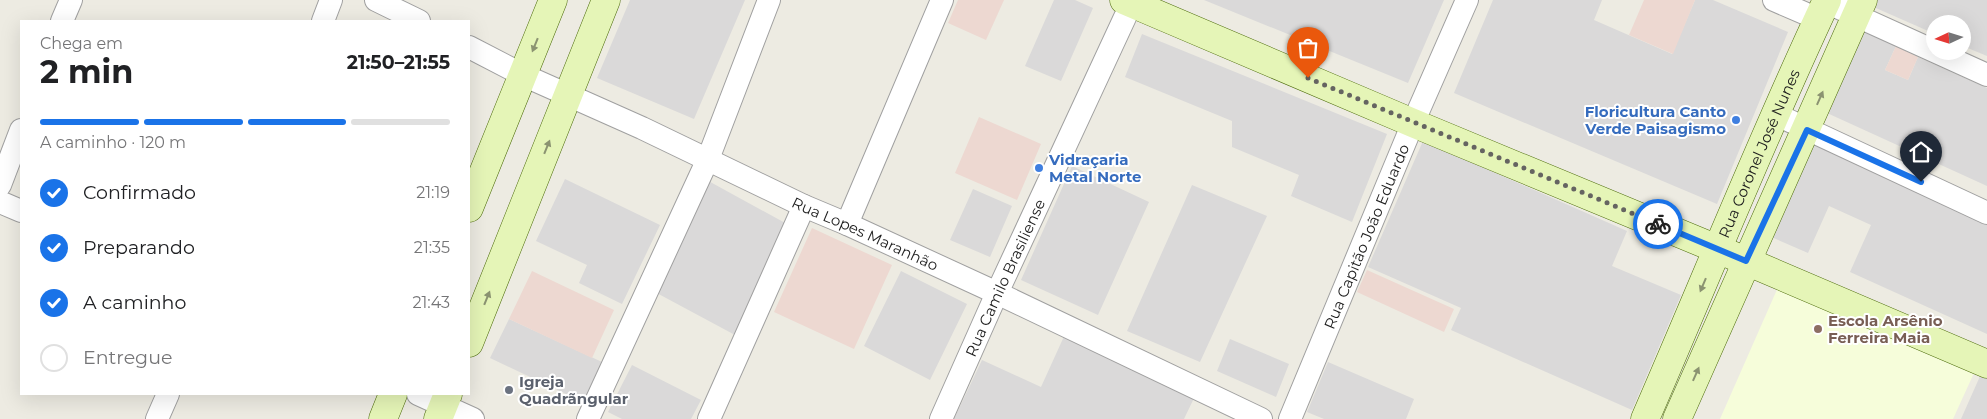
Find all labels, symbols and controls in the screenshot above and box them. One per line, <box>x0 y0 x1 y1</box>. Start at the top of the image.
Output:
north arrow <box>1926 15 1971 60</box>
map controls <box>1926 15 1971 60</box>
pin <box>1287 27 1329 78</box>
text: Chega em <box>40 34 123 53</box>
icon: bag <box>1294 34 1322 62</box>
one-way arrow <box>531 38 539 53</box>
text: 21:50–21:55 <box>347 51 450 74</box>
text: 2 min <box>40 52 133 91</box>
street label: Rua Coronel José Nunes <box>1714 66 1804 241</box>
one-way arrow <box>1817 91 1825 105</box>
place label: Floricultura Canto Verde Paisagismo <box>1584 102 1726 138</box>
marker: Floricultura Canto Verde Paisagismo <box>1730 114 1742 126</box>
pin <box>1900 131 1942 182</box>
text: A caminho · 120 m <box>40 133 186 152</box>
icon: home <box>1907 138 1935 166</box>
one-way arrow <box>544 140 552 154</box>
street label: Rua Capitão João Eduardo <box>1319 141 1413 332</box>
place label: Vidraçaria Metal Norte <box>1048 150 1141 186</box>
marker: Vidraçaria Metal Norte <box>1033 162 1045 174</box>
icon: check <box>40 179 68 207</box>
text: Confirmado <box>83 181 196 204</box>
text: 21:19 <box>416 183 450 202</box>
street label: Rua Lopes Maranhão <box>789 192 942 274</box>
street label: Rua Camilo Brasiliense <box>961 196 1049 359</box>
courier <box>1633 199 1683 249</box>
icon: bike <box>1644 210 1672 238</box>
icon: check <box>40 234 68 262</box>
text: Preparando <box>83 236 195 259</box>
text: 21:35 <box>414 238 450 257</box>
one-way arrow <box>1699 278 1707 293</box>
icon: check <box>40 289 68 317</box>
one-way arrow <box>484 290 491 305</box>
text: A caminho <box>83 291 186 314</box>
text: 21:43 <box>412 293 450 312</box>
place label: Escola Arsênio Ferreira Maia <box>1828 311 1943 347</box>
marker: Escola Arsênio Ferreira Maia <box>1812 323 1824 335</box>
text: Entregue <box>83 346 172 369</box>
one-way arrow <box>1693 367 1701 381</box>
place label: Igreja Quadrãngular <box>519 372 629 408</box>
marker: Igreja Quadrãngular <box>503 384 515 396</box>

